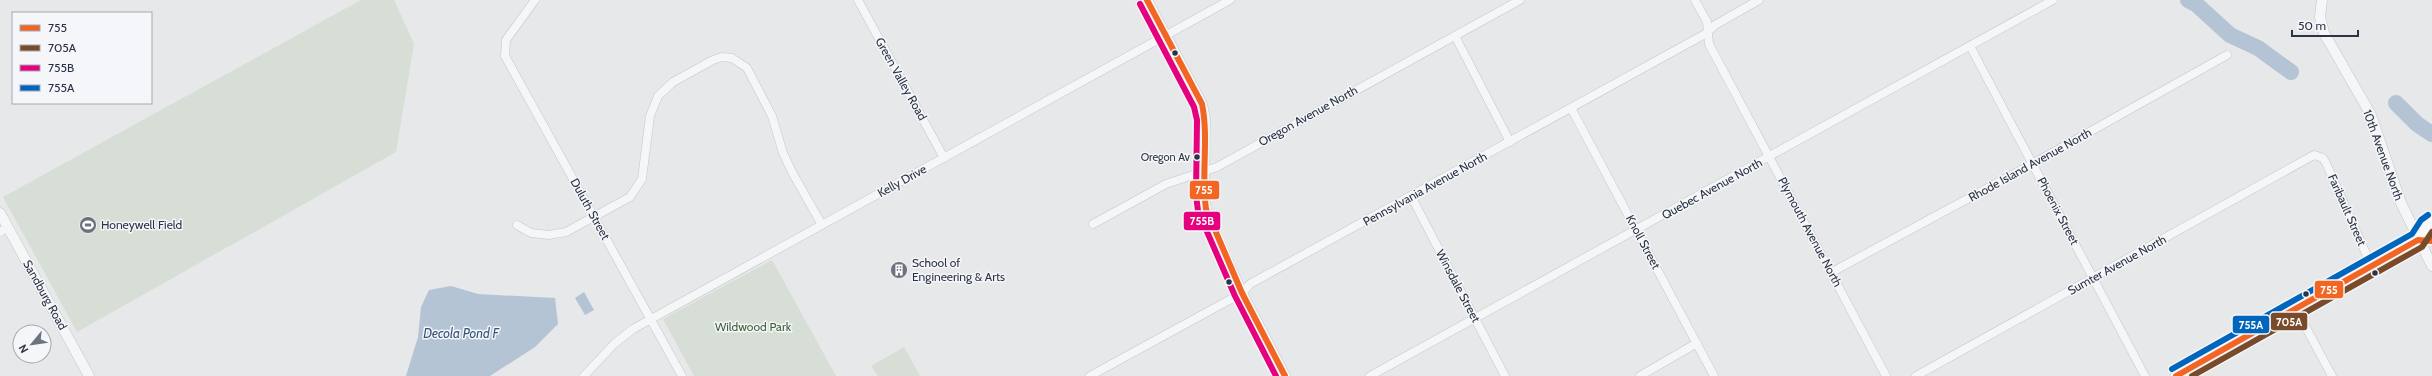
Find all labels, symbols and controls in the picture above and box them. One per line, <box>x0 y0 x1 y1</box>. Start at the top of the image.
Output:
legend <box>12 12 152 104</box>
scale bar <box>2292 12 2358 38</box>
text: 50 m <box>2298 18 2326 33</box>
text: 755 <box>48 20 67 35</box>
street label: Green Valley Road <box>872 35 930 123</box>
text: 705A <box>48 40 77 55</box>
unlabelled marker <box>1170 48 1180 58</box>
text: 755B <box>48 60 74 75</box>
text: 755A <box>48 80 75 95</box>
street label: Oregon Avenue North <box>1256 82 1360 149</box>
street label: 10th Avenue North <box>2360 107 2407 202</box>
street label: Rhode Island Avenue North <box>1966 124 2094 205</box>
street label: Pennsylvania Avenue North <box>1360 148 1489 229</box>
place label: Oregon Av <box>1141 150 1191 164</box>
marker: Oregon Av <box>1192 152 1202 162</box>
street label: Quebec Avenue North <box>1659 155 1765 222</box>
street label: Kelly Drive <box>875 161 929 200</box>
street label: Faribault Street <box>2325 172 2370 248</box>
street label: Plymouth Avenue North <box>1775 174 1846 289</box>
street label: Phoenix Street <box>2034 174 2083 247</box>
street label: Duluth Street <box>567 175 614 242</box>
line badge: 755 <box>1189 180 1220 200</box>
text: 755 <box>1195 183 1213 197</box>
line badge: 755B <box>1183 211 1221 231</box>
street label: Knoll Street <box>1623 212 1664 271</box>
text: 755B <box>1190 214 1214 228</box>
sports icon: Honeywell Field <box>78 215 98 235</box>
place label: Honeywell Field <box>101 217 182 232</box>
street label: Sumter Avenue North <box>2065 231 2169 298</box>
street label: Winsdale Street <box>1433 247 1484 325</box>
place label: School of Engineering & Arts <box>912 255 1005 284</box>
street label: Sandburg Road <box>20 257 71 332</box>
building icon: School of Engineering & Arts <box>889 260 909 280</box>
unlabelled marker <box>2370 268 2380 278</box>
unlabelled marker <box>1224 277 1234 287</box>
line badge: 755 <box>2314 280 2344 299</box>
text: 755 <box>2320 283 2338 297</box>
unlabelled marker <box>2301 289 2311 299</box>
line badge: 705A <box>2270 312 2308 331</box>
line badge: 755A <box>2232 315 2270 334</box>
text: 705A <box>2276 315 2302 329</box>
text: 755A <box>2239 318 2263 332</box>
park label: Wildwood Park <box>715 319 792 334</box>
north arrow <box>12 324 52 364</box>
water label: Decola Pond F <box>423 325 499 341</box>
text: N <box>15 342 31 356</box>

